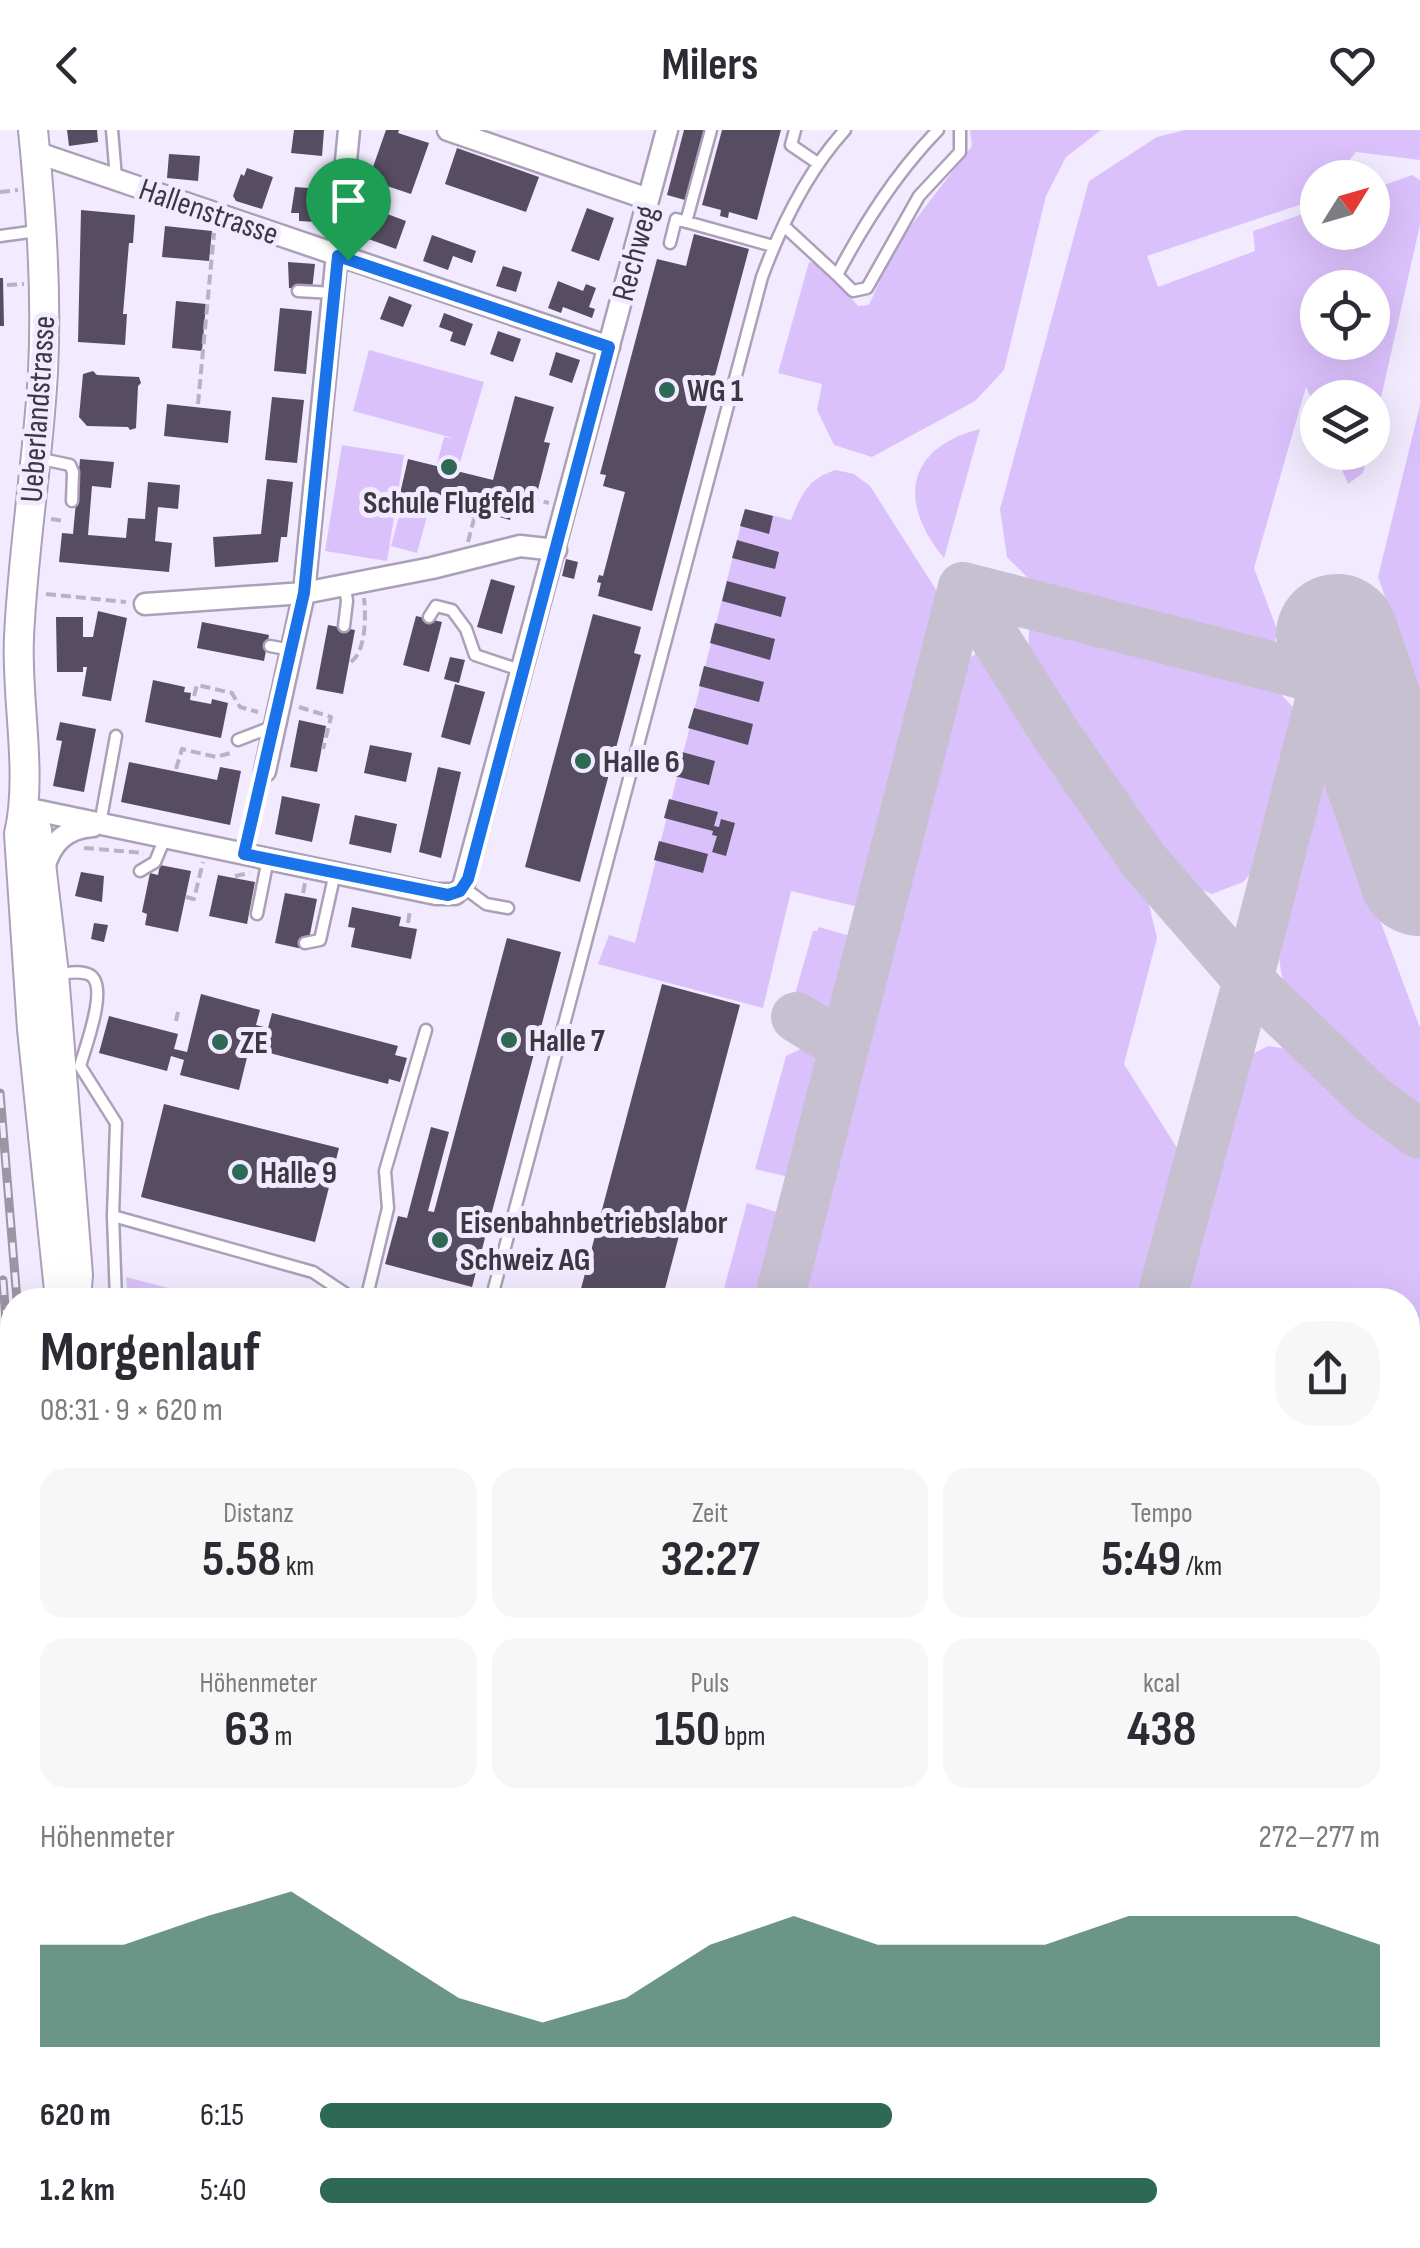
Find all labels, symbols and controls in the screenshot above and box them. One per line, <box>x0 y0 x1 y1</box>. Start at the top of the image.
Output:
icon: back <box>40 38 95 93</box>
text: Milers <box>662 38 758 93</box>
icon: heart <box>1325 38 1380 93</box>
pin <box>306 158 391 261</box>
north arrow <box>1300 160 1390 250</box>
map controls <box>1300 160 1390 470</box>
street label: Hallenstrasse <box>134 170 283 254</box>
icon: arrive <box>321 173 376 228</box>
street label: Rechweg <box>604 201 667 305</box>
button: locate <box>1300 270 1390 360</box>
street label: Ueberlandstrasse <box>13 314 64 504</box>
place label: WG 1 <box>687 372 744 411</box>
marker: WG 1 <box>656 379 678 401</box>
button: layers <box>1300 380 1390 470</box>
marker: Schule Flugfeld <box>438 456 460 478</box>
place label: Schule Flugfeld <box>363 484 535 523</box>
place label: Halle 6 <box>603 743 680 782</box>
marker: Halle 6 <box>572 750 594 772</box>
place label: Halle 7 <box>529 1022 605 1061</box>
place label: ZE <box>240 1024 268 1063</box>
marker: Halle 7 <box>498 1029 520 1051</box>
marker: ZE <box>209 1031 231 1053</box>
place label: Halle 9 <box>260 1154 337 1193</box>
marker: Halle 9 <box>229 1161 251 1183</box>
place label: Eisenbahnbetriebslabor Schweiz AG <box>460 1204 728 1280</box>
marker: Eisenbahnbetriebslabor Schweiz AG <box>429 1229 451 1251</box>
text: Morgenlauf <box>40 1320 260 1387</box>
button: share <box>1275 1321 1380 1426</box>
text: 08:31 · 9 × 620 m <box>40 1391 223 1430</box>
text: Distanz <box>223 1497 293 1530</box>
text: Zeit <box>692 1497 728 1530</box>
text: Tempo <box>1131 1497 1193 1530</box>
text: 5.58 <box>202 1530 281 1590</box>
text: 32:27 <box>660 1530 760 1590</box>
text: 5:49 <box>1101 1530 1181 1590</box>
text: km <box>281 1550 314 1583</box>
text: /km <box>1181 1550 1222 1583</box>
text: Höhenmeter <box>199 1667 317 1700</box>
text: Puls <box>691 1667 729 1700</box>
text: kcal <box>1143 1667 1180 1700</box>
text: 63 <box>224 1700 270 1760</box>
text: 150 <box>654 1700 720 1760</box>
text: 438 <box>1127 1700 1196 1760</box>
text: m <box>270 1720 293 1753</box>
text: bpm <box>720 1720 766 1753</box>
text: Höhenmeter <box>40 1818 175 1857</box>
text: 272–277 m <box>1258 1818 1380 1857</box>
text: 620 m <box>40 2096 111 2135</box>
text: 6:15 <box>200 2096 244 2135</box>
text: 1.2 km <box>40 2171 115 2210</box>
text: 5:40 <box>200 2171 247 2210</box>

